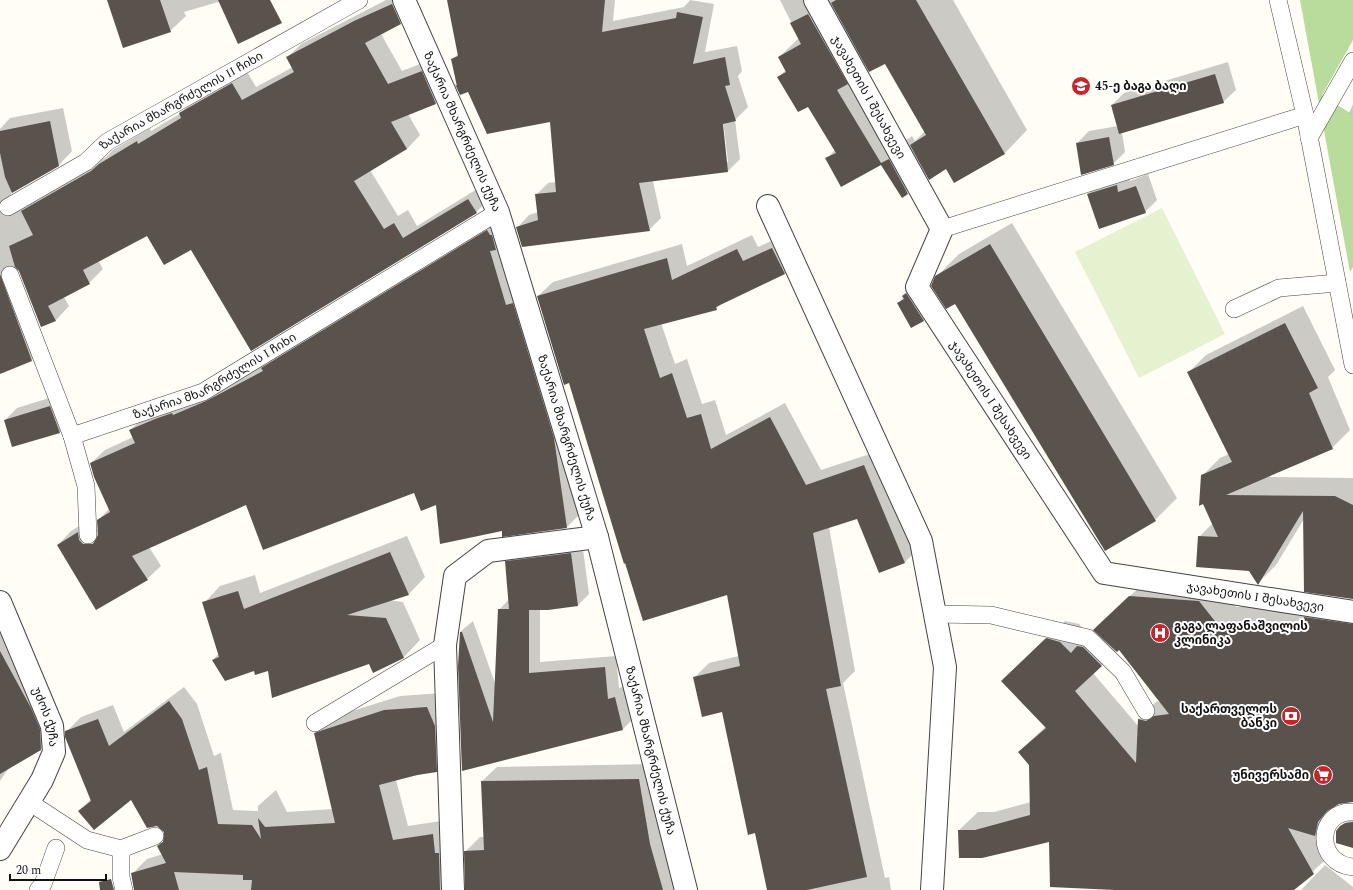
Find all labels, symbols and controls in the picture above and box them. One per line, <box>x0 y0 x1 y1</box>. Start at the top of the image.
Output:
street label: ჯავახეთის I შესახვევი <box>826 32 910 163</box>
street label: ზაქარია მხარგრძელის II ჩიხი <box>95 47 267 155</box>
street label: ზაქარია მხარგრძელის ქუჩა <box>418 49 506 215</box>
school or university icon: 45-ე ბაგა ბაღი <box>1070 75 1092 97</box>
place label: 45-ე ბაგა ბაღი <box>1095 77 1187 96</box>
street label: ზაქარია მხარგრძელის I ჩიხი <box>131 328 300 425</box>
street label: ჯავახეთის I შესახვევი <box>944 337 1036 464</box>
street label: ზაქარია მხარგრძელის ქუჩა <box>532 352 601 524</box>
street label: ჯავახეთის I შესახვევი <box>1185 577 1326 617</box>
place label: გაგა ლაფანაშვილის კლინიკა <box>1174 617 1308 650</box>
hospital icon: გაგა ლაფანაშვილის კლინიკა <box>1149 622 1171 644</box>
street label: ზაქარია მხარგრძელის ქუჩა <box>620 665 681 837</box>
street label: უძოს ქუჩა <box>27 684 63 747</box>
place label: საქართველოს ბანკი <box>1181 700 1277 733</box>
bank icon: საქართველოს ბანკი <box>1280 705 1302 727</box>
supermarket icon: უნივერსამი <box>1312 764 1334 786</box>
place label: უნივერსამი <box>1233 766 1309 785</box>
scale bar <box>10 856 106 882</box>
text: 20 m <box>16 861 41 880</box>

